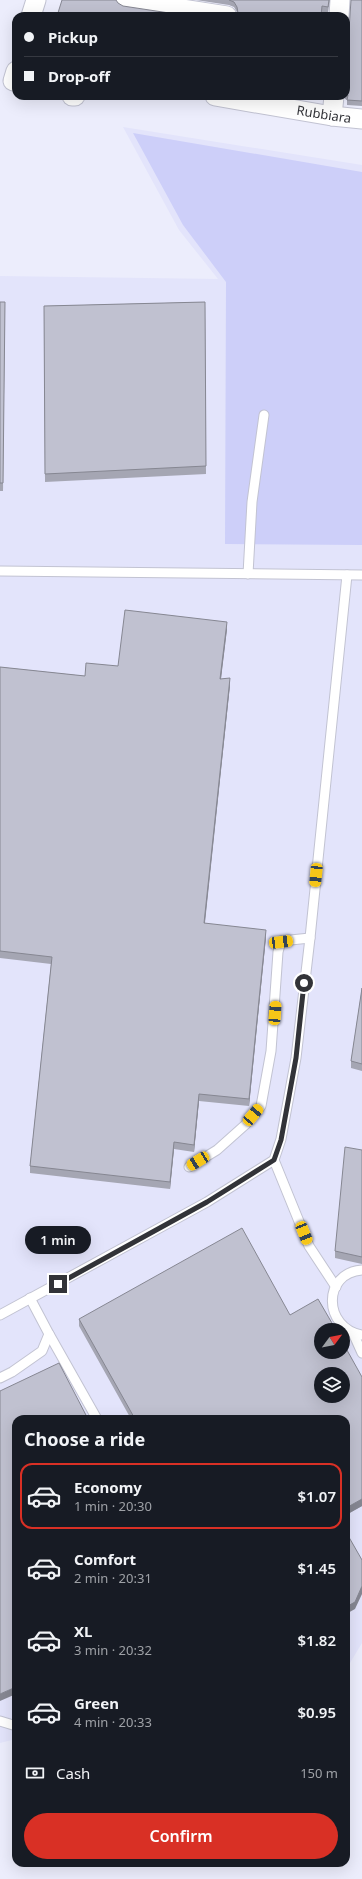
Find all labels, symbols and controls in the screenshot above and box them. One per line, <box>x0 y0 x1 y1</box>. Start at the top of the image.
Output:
text: Pickup <box>48 27 98 47</box>
text: Drop-off <box>48 66 110 86</box>
street label: Rubbiara <box>295 101 353 127</box>
car <box>309 862 323 888</box>
car <box>268 935 294 949</box>
route start <box>295 974 313 992</box>
car <box>268 1001 282 1025</box>
car <box>241 1102 265 1128</box>
car <box>185 1150 211 1172</box>
car <box>294 1220 314 1246</box>
callout: 1 min <box>25 1226 91 1254</box>
text: 1 min <box>40 1231 76 1249</box>
route end <box>49 1275 67 1293</box>
north arrow <box>314 1323 350 1359</box>
map controls <box>314 1323 350 1403</box>
button: layers <box>314 1367 350 1403</box>
text: Choose a ride <box>24 1427 145 1451</box>
text: Economy <box>74 1477 142 1497</box>
icon: car <box>26 1478 62 1514</box>
text: $1.07 <box>298 1486 336 1506</box>
text: 1 min · 20:30 <box>74 1497 152 1515</box>
text: Comfort <box>74 1549 136 1569</box>
icon: car <box>26 1550 62 1586</box>
text: $1.45 <box>298 1558 336 1578</box>
text: 2 min · 20:31 <box>74 1569 152 1587</box>
text: XL <box>74 1621 92 1641</box>
icon: car <box>26 1622 62 1658</box>
text: $1.82 <box>298 1630 336 1650</box>
text: 3 min · 20:32 <box>74 1641 152 1659</box>
text: Green <box>74 1693 119 1713</box>
icon: car <box>26 1694 62 1730</box>
text: $0.95 <box>298 1702 336 1722</box>
text: 4 min · 20:33 <box>74 1713 152 1731</box>
icon: cash <box>24 1762 46 1784</box>
text: Cash <box>56 1763 90 1783</box>
text: 150 m <box>300 1764 338 1782</box>
button: Confirm <box>24 1813 338 1859</box>

